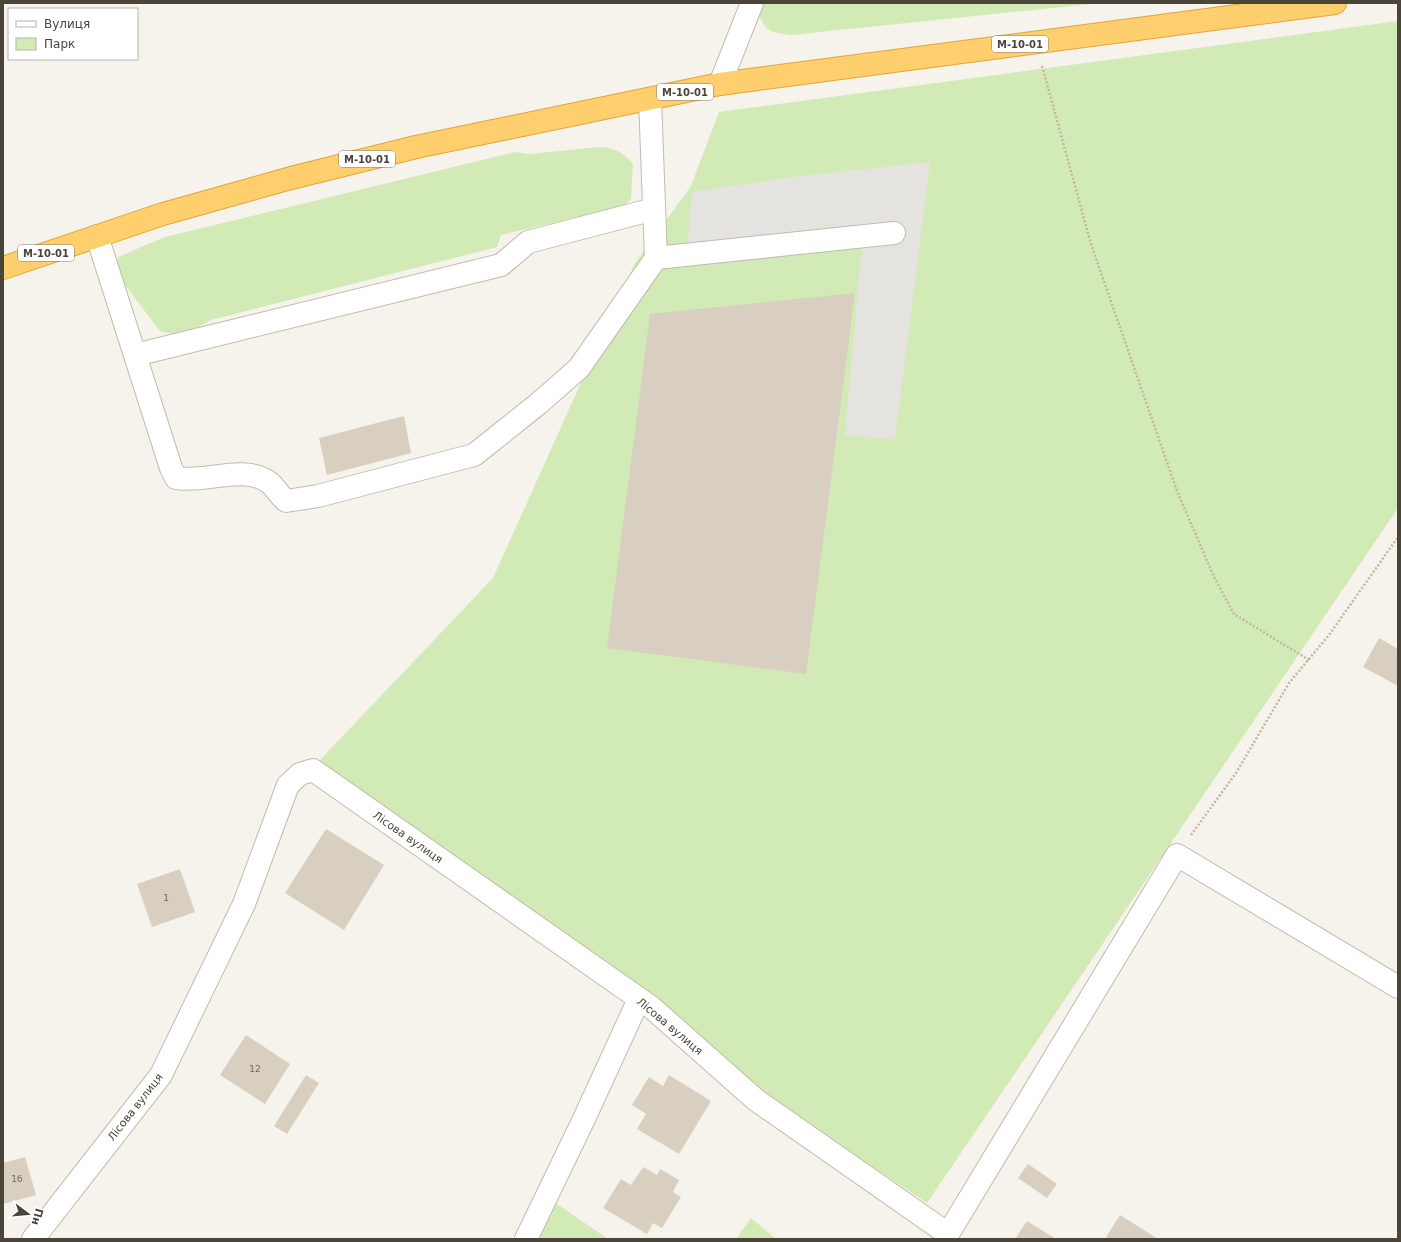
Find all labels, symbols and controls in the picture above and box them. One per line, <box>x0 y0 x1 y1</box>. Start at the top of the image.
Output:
legend <box>8 8 138 60</box>
text: Вулиця <box>44 17 90 31</box>
road number: М-10-01 <box>992 36 1048 52</box>
text: Парк <box>44 37 75 51</box>
road number: М-10-01 <box>657 84 713 100</box>
road number: М-10-01 <box>339 151 395 167</box>
road number: М-10-01 <box>18 245 74 261</box>
street label: Лісова вулиця <box>370 809 445 866</box>
house number: 1 <box>163 893 169 903</box>
street label: Лісова вулиця <box>634 995 705 1058</box>
house number: 12 <box>249 1064 261 1074</box>
street label: Лісова вулиця <box>105 1071 166 1144</box>
house number: 1б <box>11 1174 23 1184</box>
north arrow <box>8 1194 48 1234</box>
text: Пн <box>29 1207 46 1226</box>

